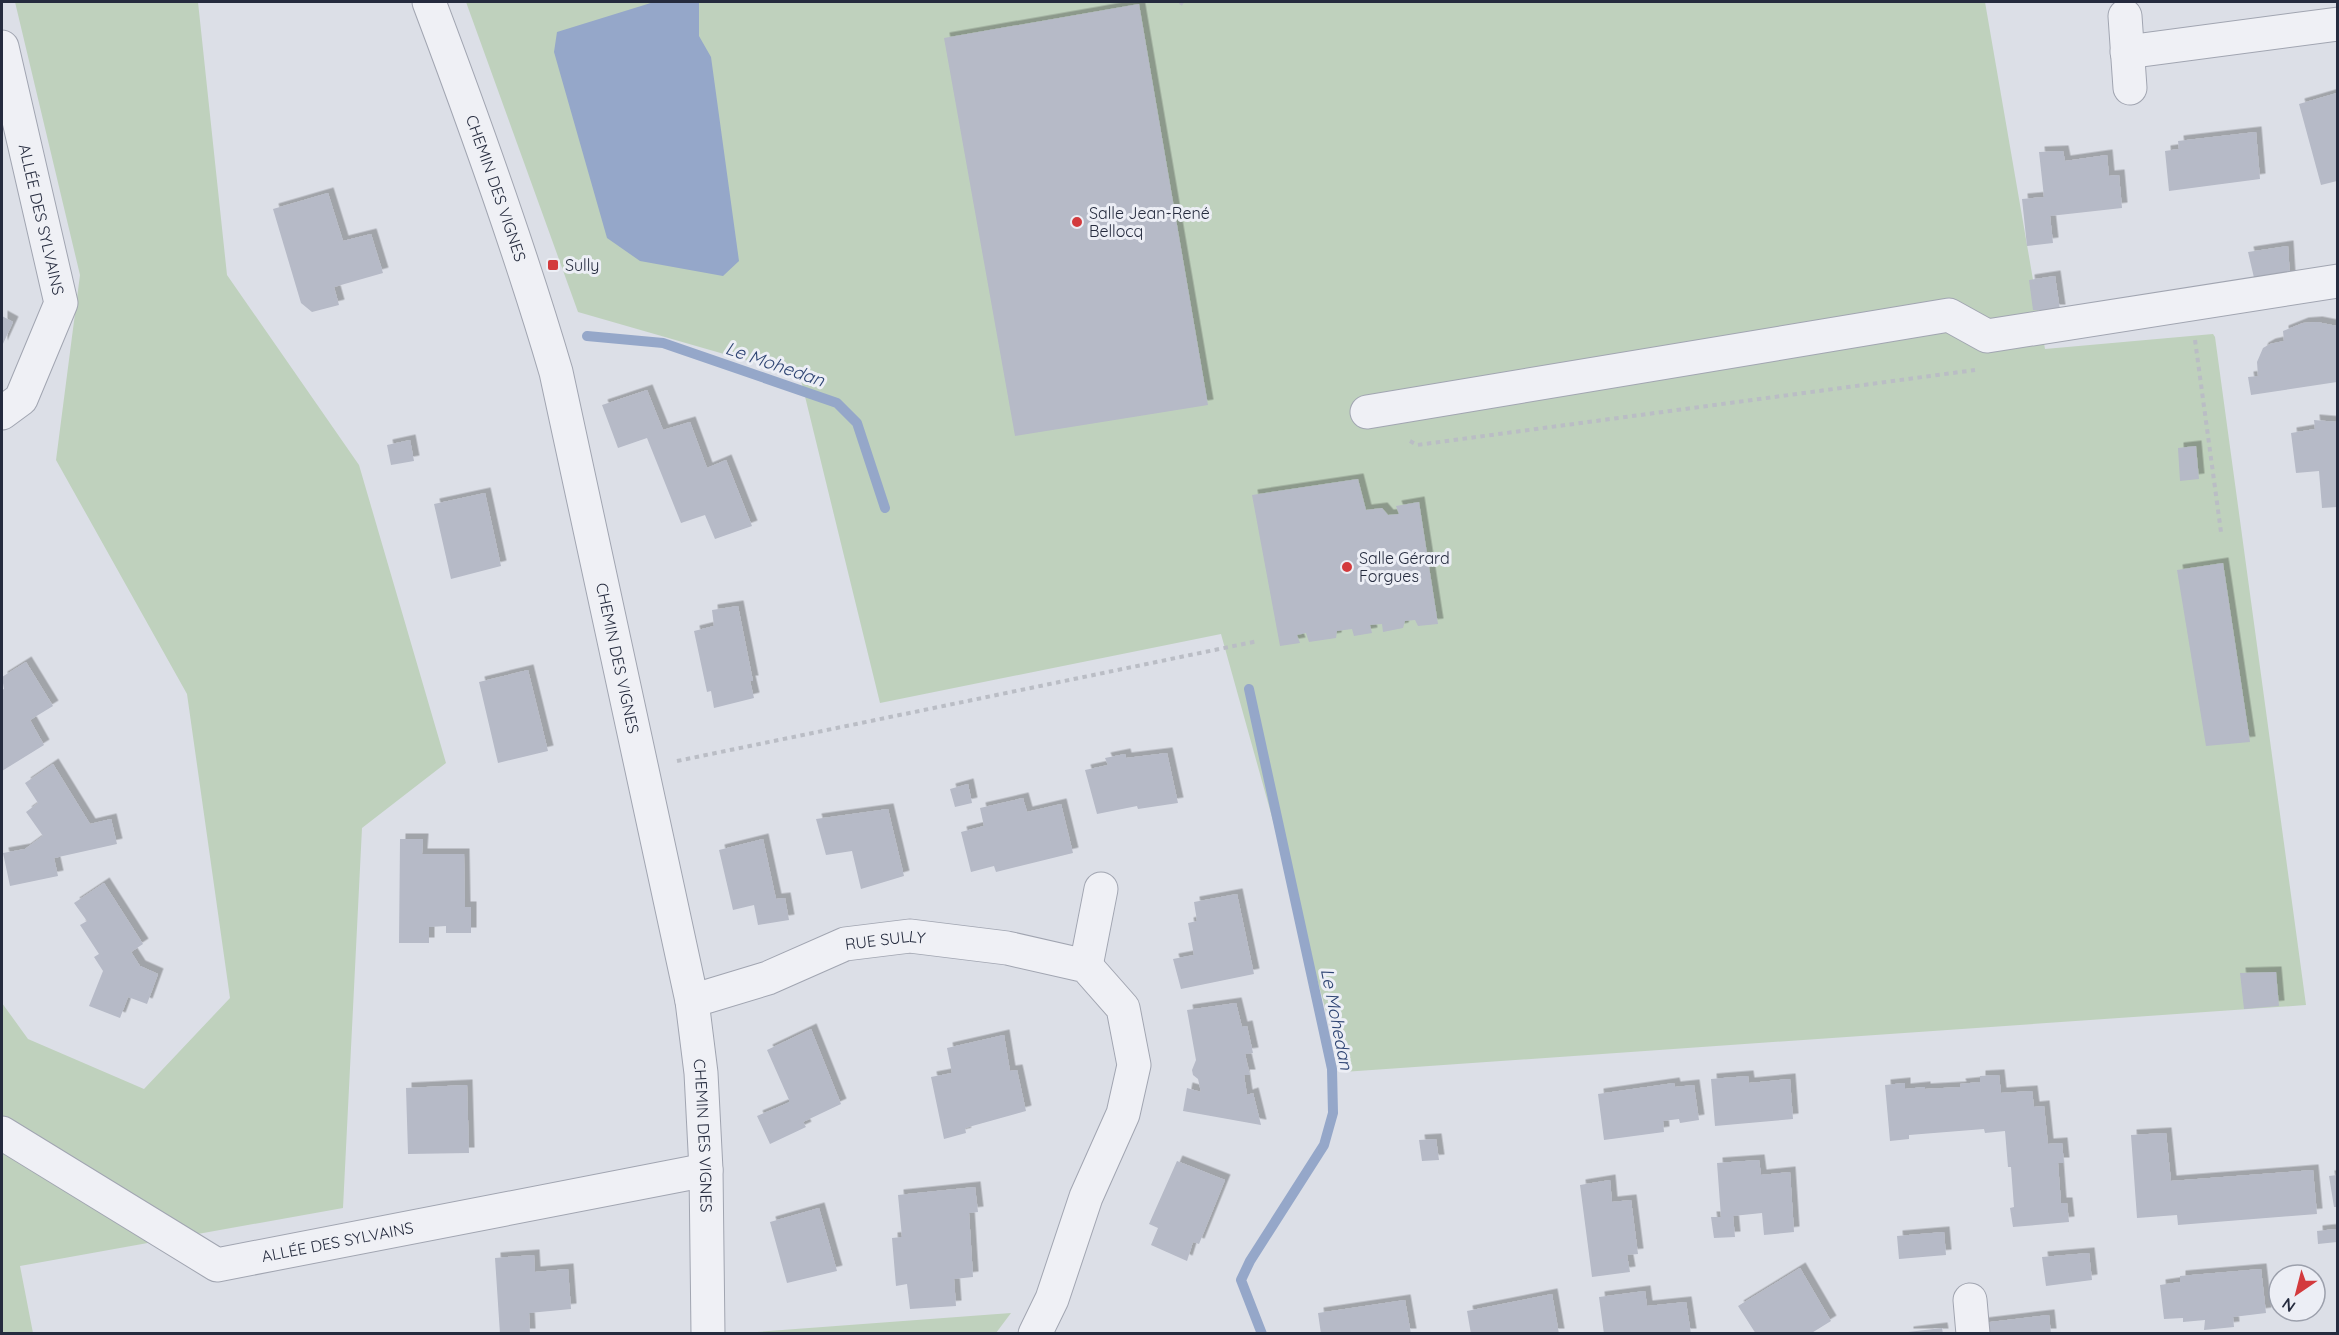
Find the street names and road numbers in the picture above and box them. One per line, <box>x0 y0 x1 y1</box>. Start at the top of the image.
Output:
street label: CHEMIN DES VIGNES <box>462 112 531 264</box>
street label: ALLÉE DES SYLVAINS <box>15 142 69 297</box>
street label: CHEMIN DES VIGNES <box>592 581 644 735</box>
street label: RUE SULLY <box>844 926 927 954</box>
street label: CHEMIN DES VIGNES <box>689 1058 717 1213</box>
street label: ALLÉE DES SYLVAINS <box>260 1217 415 1266</box>

